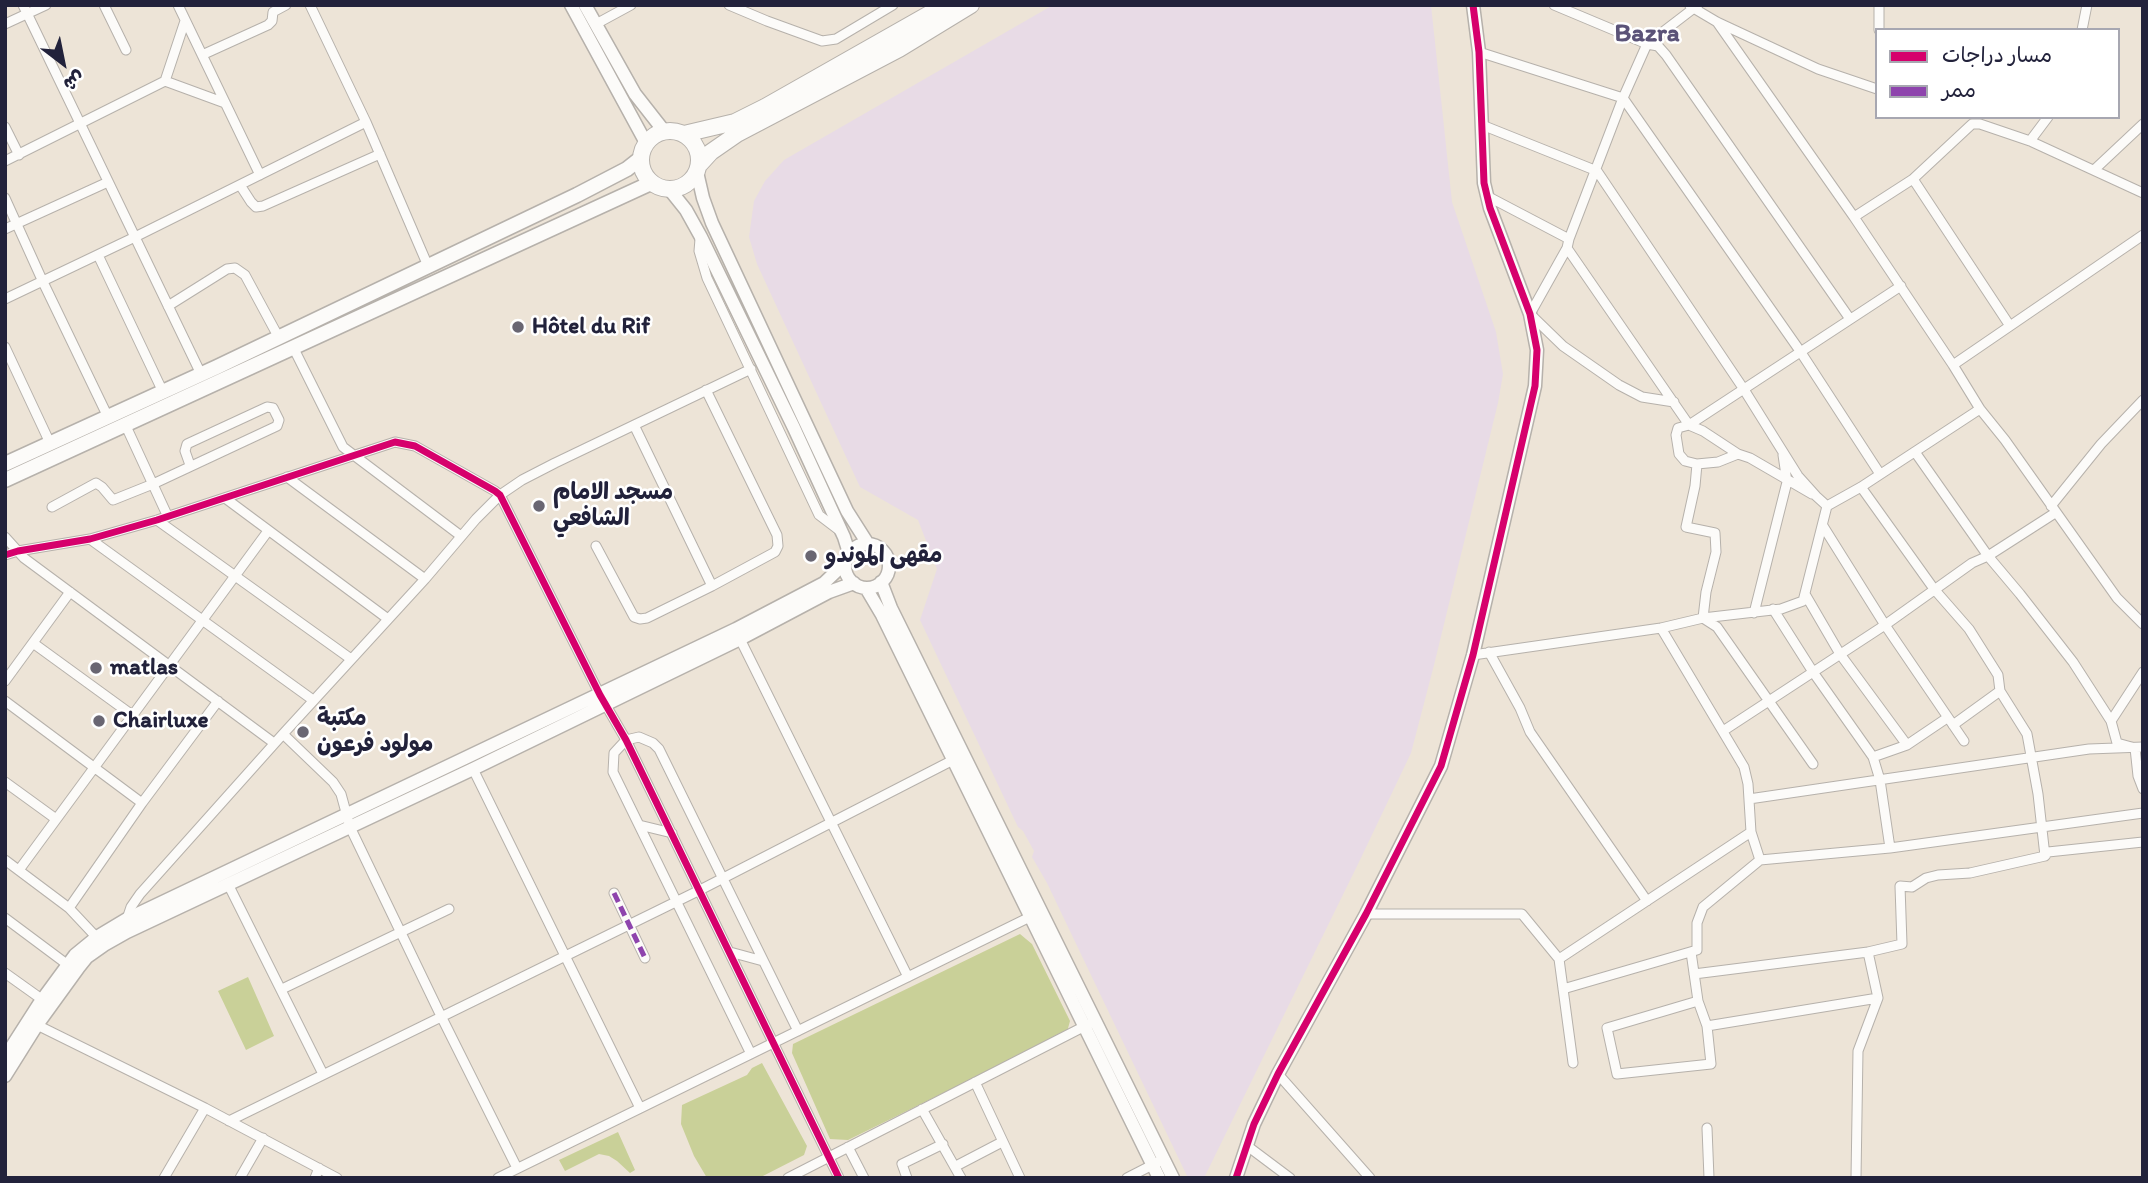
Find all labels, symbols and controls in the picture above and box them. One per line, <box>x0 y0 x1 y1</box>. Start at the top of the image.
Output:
district label: Bazra <box>1615 18 1679 50</box>
north arrow <box>28 28 98 98</box>
legend <box>1875 28 2120 119</box>
text: مسار دراجات <box>1942 42 2052 67</box>
text: ش <box>59 66 89 97</box>
text: ممر <box>1942 77 1976 102</box>
place label: Hôtel du Rif <box>532 313 650 341</box>
marker: Hôtel du Rif <box>510 319 526 335</box>
place label: مسجد الامام الشافعي <box>553 479 673 533</box>
marker: مسجد الامام الشافعي <box>531 498 547 514</box>
place label: مقهى الموندو <box>825 542 942 570</box>
marker: مقهى الموندو <box>803 548 819 564</box>
place label: matlas <box>110 654 178 682</box>
marker: matlas <box>88 660 104 676</box>
place label: مكتبة مولود فرعون <box>317 705 433 759</box>
place label: Chairluxe <box>113 707 208 735</box>
marker: Chairluxe <box>91 713 107 729</box>
marker: مكتبة مولود فرعون <box>295 724 311 740</box>

